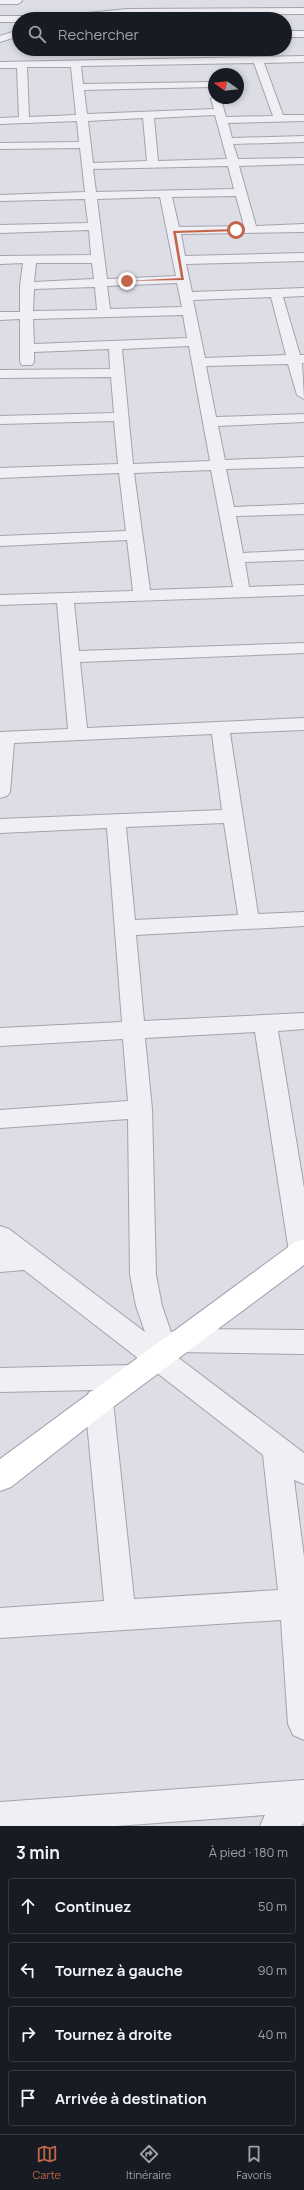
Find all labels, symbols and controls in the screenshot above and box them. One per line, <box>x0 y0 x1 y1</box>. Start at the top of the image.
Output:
search box <box>12 12 292 56</box>
icon: search <box>26 23 48 45</box>
text: Rechercher <box>58 24 139 45</box>
north arrow <box>208 68 244 104</box>
route start <box>227 221 245 239</box>
route end <box>118 272 136 290</box>
text: 3 min <box>16 1841 60 1864</box>
text: À pied · 180 m <box>209 1843 288 1861</box>
icon: ahead <box>17 1895 39 1917</box>
text: Continuez <box>55 1896 131 1917</box>
text: 50 m <box>258 1897 287 1915</box>
icon: left <box>17 1959 39 1981</box>
text: Tournez à gauche <box>55 1960 183 1981</box>
text: 90 m <box>257 1961 287 1979</box>
icon: right <box>17 2023 39 2045</box>
text: Tournez à droite <box>55 2024 172 2045</box>
text: 40 m <box>258 2025 287 2043</box>
icon: arrive <box>17 2087 39 2109</box>
text: Arrivée à destination <box>55 2088 207 2109</box>
tab: Carte <box>32 2143 61 2182</box>
tab: Itinéraire <box>126 2143 171 2182</box>
tab: Favoris <box>236 2143 272 2182</box>

